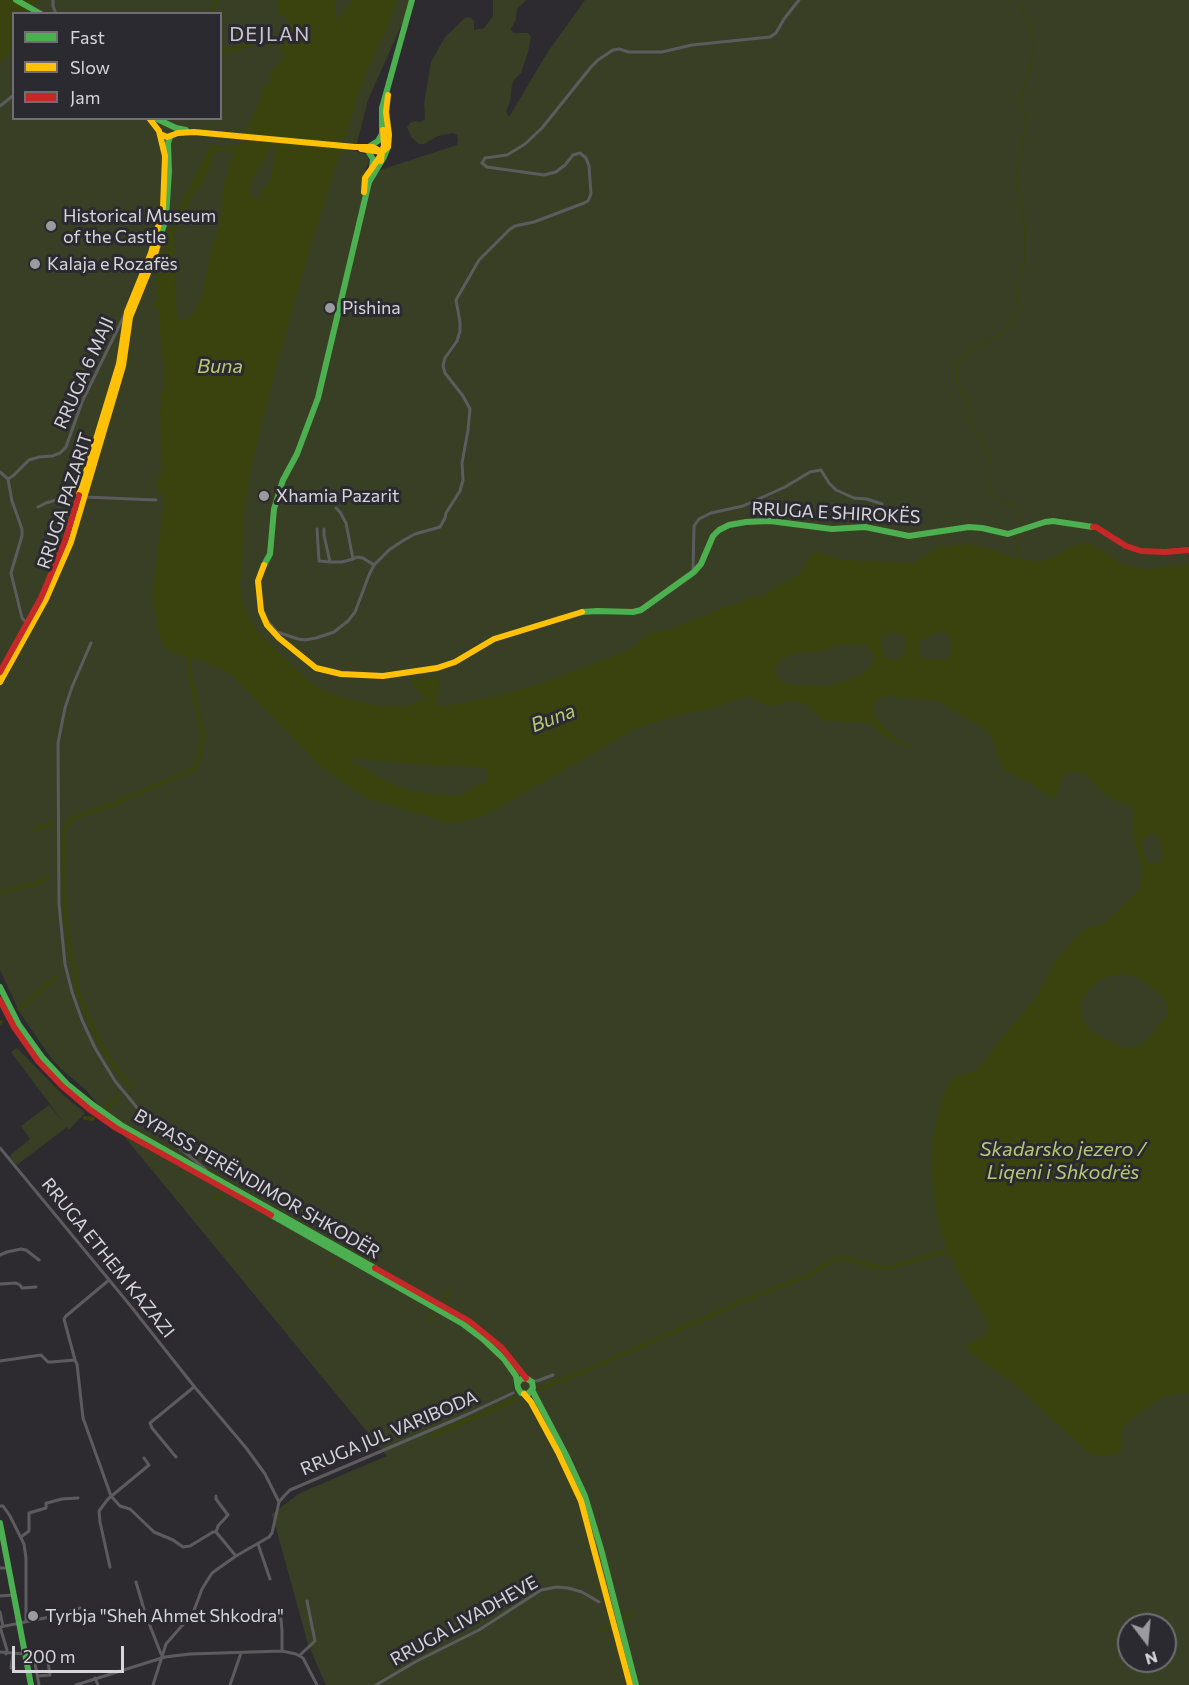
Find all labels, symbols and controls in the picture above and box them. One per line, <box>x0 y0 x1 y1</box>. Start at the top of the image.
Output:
legend <box>12 12 222 120</box>
district label: DEJLAN <box>229 22 311 46</box>
text: Fast <box>70 26 105 48</box>
text: Slow <box>70 56 110 78</box>
text: Jam <box>70 86 100 108</box>
place label: Historical Museum of the Castle <box>63 205 216 248</box>
marker: Historical Museum of the Castle <box>44 219 58 233</box>
place label: Kalaja e Rozafës <box>47 253 178 275</box>
marker: Kalaja e Rozafës <box>28 257 42 271</box>
place label: Pishina <box>342 297 401 319</box>
marker: Pishina <box>323 301 337 315</box>
street label: RRUGA 6 MAJI <box>50 314 118 432</box>
water label: Buna <box>197 354 243 378</box>
street label: RRUGA PAZARIT <box>33 430 97 572</box>
place label: Xhamia Pazarit <box>276 485 399 507</box>
marker: Xhamia Pazarit <box>257 489 271 503</box>
street label: RRUGA E SHIROKËS <box>751 498 921 528</box>
water label: Buna <box>527 699 579 737</box>
street label: BYPASS PERËNDIMOR SHKODËR <box>130 1105 384 1263</box>
water label: Skadarsko jezero / Liqeni i Shkodrës <box>980 1137 1146 1184</box>
street label: RRUGA ETHEM KAZAZI <box>37 1174 179 1342</box>
street label: RRUGA JUL VARIBODA <box>297 1386 481 1480</box>
street label: RRUGA LIVADHEVE <box>387 1571 541 1671</box>
place label: Tyrbja "Sheh Ahmet Shkodra" <box>45 1605 284 1627</box>
marker: Tyrbja "Sheh Ahmet Shkodra" <box>26 1609 40 1623</box>
north arrow <box>1117 1613 1177 1673</box>
scale bar <box>15 1634 128 1672</box>
text: 200 m <box>23 1645 76 1667</box>
text: N <box>1143 1648 1160 1670</box>

